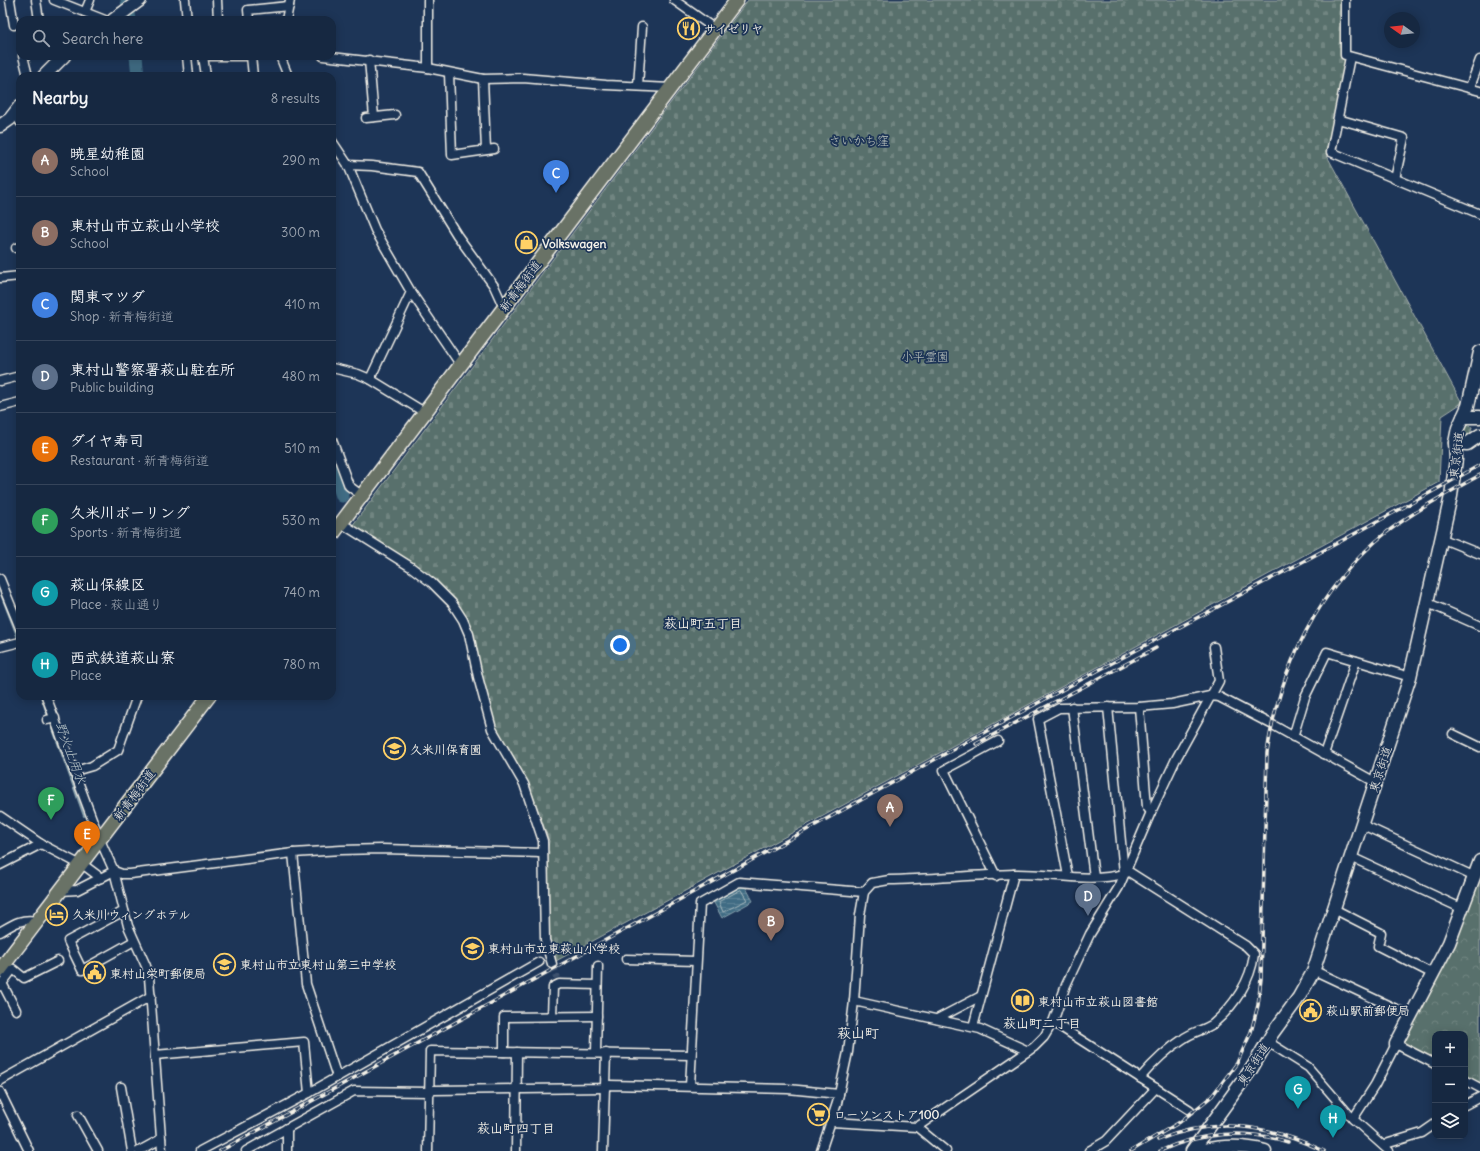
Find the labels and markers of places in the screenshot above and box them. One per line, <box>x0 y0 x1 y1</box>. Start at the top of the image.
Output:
restaurant icon: サイゼリヤ <box>675 15 701 41</box>
place label: サイゼリヤ <box>704 21 763 36</box>
pin: C <box>543 160 569 193</box>
shop icon: Volkswagen <box>514 230 540 256</box>
place label: Volkswagen <box>542 236 606 252</box>
school or university icon: 久米川保育園 <box>381 736 407 762</box>
place label: 久米川保育園 <box>410 742 482 757</box>
pin: F <box>38 787 64 820</box>
pin: A <box>877 794 903 827</box>
pin: E <box>74 821 100 854</box>
pin: D <box>1075 883 1101 916</box>
hotel icon: 久米川ウィングホテル <box>44 901 70 927</box>
place label: 久米川ウィングホテル <box>72 907 191 922</box>
pin: B <box>758 908 784 941</box>
school or university icon: 東村山市立東萩山小学校 <box>459 935 485 961</box>
place label: 東村山市立東萩山小学校 <box>488 941 620 956</box>
school or university icon: 東村山市立東村山第三中学校 <box>211 951 237 977</box>
place label: 東村山市立東村山第三中学校 <box>240 957 396 972</box>
public building icon: 東村山栄町郵便局 <box>82 960 108 986</box>
place label: 東村山栄町郵便局 <box>110 966 206 981</box>
library icon: 東村山市立萩山図書館 <box>1010 988 1036 1014</box>
place label: 東村山市立萩山図書館 <box>1038 994 1158 1009</box>
public building icon: 萩山駅前郵便局 <box>1297 997 1323 1023</box>
place label: 萩山駅前郵便局 <box>1326 1003 1410 1018</box>
pin: G <box>1285 1076 1311 1109</box>
supermarket icon: ローソンストア100 <box>806 1101 832 1127</box>
pin: H <box>1320 1105 1346 1138</box>
place label: ローソンストア100 <box>834 1107 940 1122</box>

